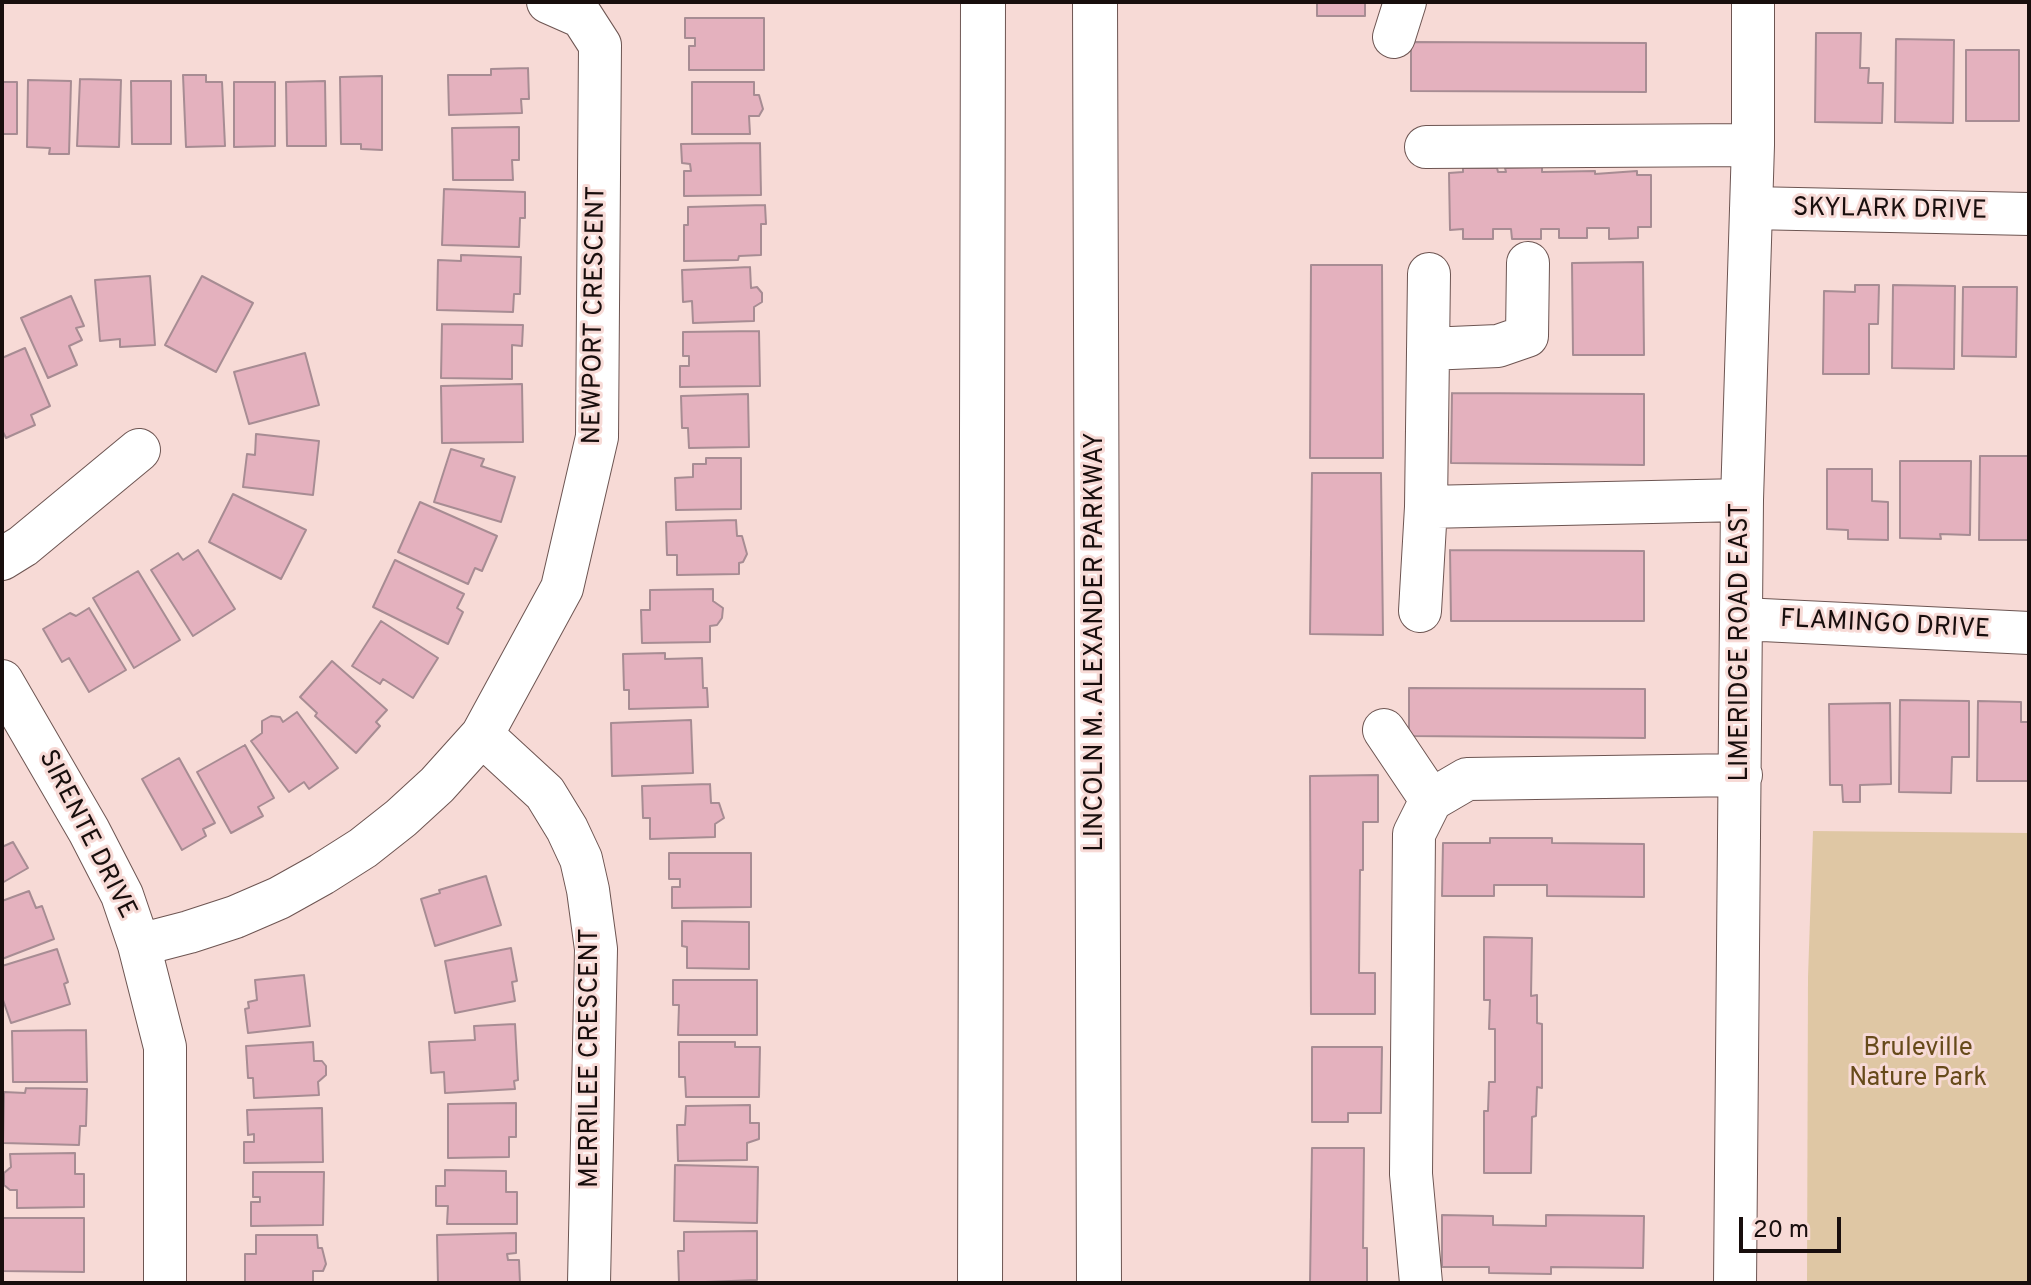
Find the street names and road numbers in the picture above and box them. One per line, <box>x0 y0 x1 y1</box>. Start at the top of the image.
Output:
street label: NEWPORT CRESCENT <box>578 185 614 445</box>
street label: SKYLARK DRIVE <box>1793 194 1987 228</box>
street label: LINCOLN M. ALEXANDER PARKWAY <box>1081 432 1113 852</box>
street label: LIMERIDGE ROAD EAST <box>1726 503 1758 781</box>
street label: FLAMINGO DRIVE <box>1779 605 1991 647</box>
street label: SIRENTE DRIVE <box>30 746 142 924</box>
street label: MERRILEE CRESCENT <box>576 928 608 1188</box>

